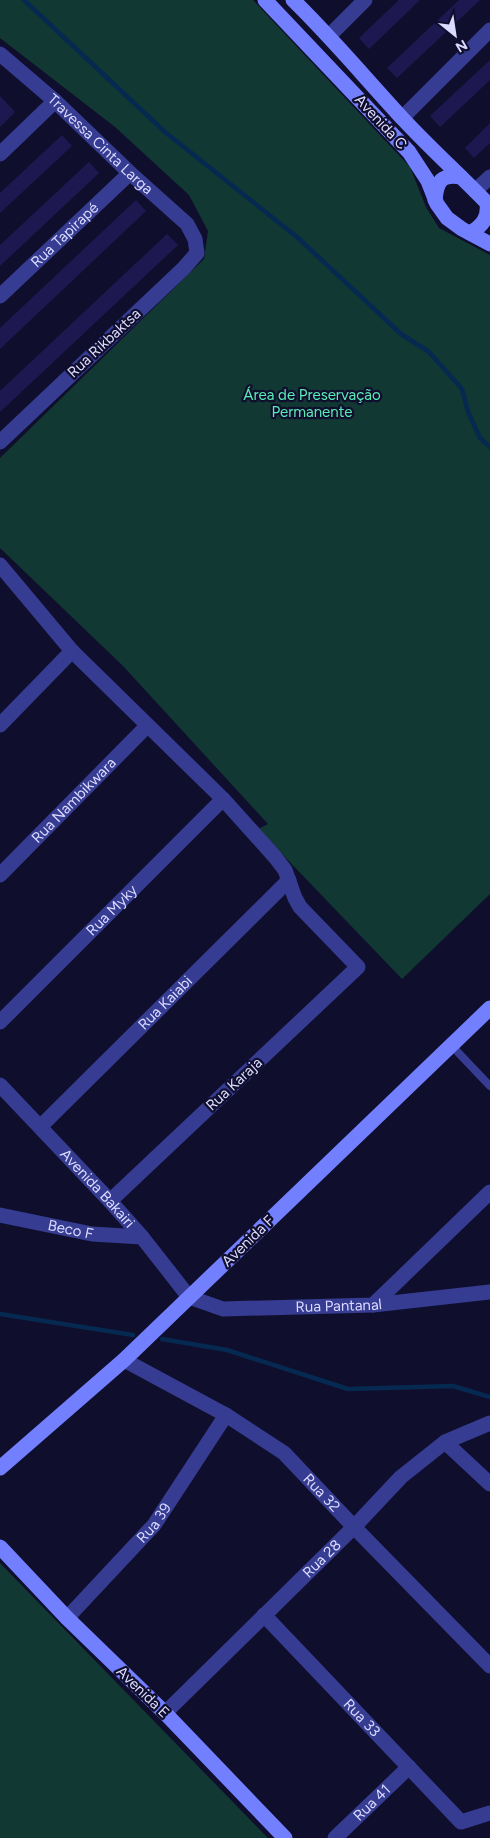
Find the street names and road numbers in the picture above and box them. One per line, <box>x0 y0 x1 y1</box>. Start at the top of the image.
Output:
street label: Travessa Cinta Larga <box>44 90 157 198</box>
street label: Avenida C <box>351 91 411 153</box>
street label: Rua Tapirapé <box>27 199 102 271</box>
street label: Rua Rikbaktsa <box>64 305 144 381</box>
street label: Rua Nambikwara <box>28 754 120 847</box>
street label: Rua Myky <box>82 881 141 940</box>
street label: Rua Kaiabi <box>134 972 196 1034</box>
street label: Rua Karaja <box>202 1053 266 1115</box>
street label: Avenida Bakairi <box>56 1145 139 1232</box>
street label: Avenida F <box>218 1212 278 1270</box>
street label: Beco F <box>46 1216 95 1243</box>
street label: Rua Pantanal <box>295 1295 383 1316</box>
street label: Rua 32 <box>299 1470 344 1516</box>
street label: Rua 39 <box>133 1500 175 1547</box>
street label: Rua 28 <box>299 1536 345 1581</box>
street label: Avenida E <box>113 1662 173 1722</box>
street label: Rua 33 <box>340 1695 384 1741</box>
street label: Rua 41 <box>349 1781 394 1825</box>

